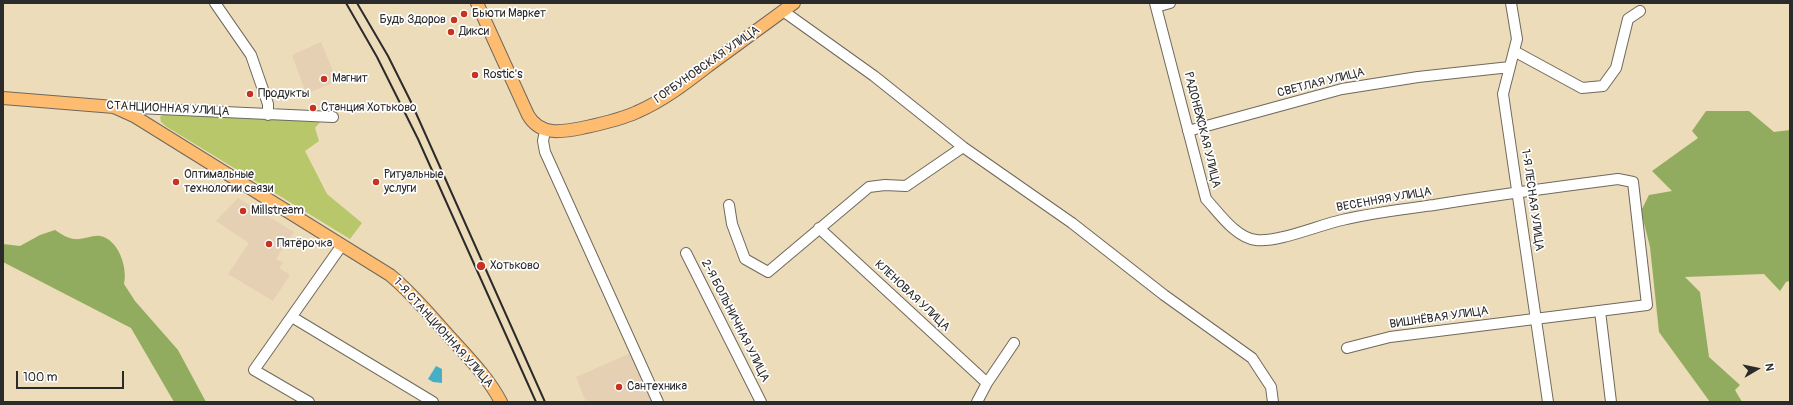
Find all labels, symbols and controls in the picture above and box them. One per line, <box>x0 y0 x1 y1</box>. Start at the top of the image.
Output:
place label: Бьюти Маркет <box>472 7 546 21</box>
marker: Бьюти Маркет <box>459 9 469 19</box>
place label: Будь Здоров <box>379 13 446 27</box>
marker: Будь Здоров <box>449 15 459 25</box>
street label: ГОРБУНОВСКАЯ УЛИЦА <box>652 23 762 107</box>
place label: Дикси <box>459 25 489 39</box>
marker: Дикси <box>446 27 456 37</box>
street label: СВЕТЛАЯ УЛИЦА <box>1276 65 1366 101</box>
place label: Rostic's <box>483 68 523 82</box>
marker: Rostic's <box>470 70 480 80</box>
street label: РАДОНЕЖСКАЯ УЛИЦА <box>1181 70 1223 190</box>
place label: Магнит <box>332 72 368 86</box>
marker: Магнит <box>319 74 329 84</box>
place label: Продукты <box>258 87 310 101</box>
marker: Продукты <box>245 89 255 99</box>
street label: СТАНЦИОННАЯ УЛИЦА <box>106 99 230 119</box>
place label: Станция Хотьково <box>321 101 416 115</box>
marker: Станция Хотьково <box>308 103 318 113</box>
street label: 1-Я ЛЕСНАЯ УЛИЦА <box>1518 148 1546 252</box>
place label: Оптимальные технологии связи <box>184 168 273 196</box>
place label: Ритуальные услуги <box>384 168 443 196</box>
marker: Оптимальные технологии связи <box>171 177 181 187</box>
marker: Ритуальные услуги <box>371 177 381 187</box>
street label: ВЕСЕННЯЯ УЛИЦА <box>1335 185 1433 215</box>
place label: Millstream <box>251 204 304 218</box>
marker: Millstream <box>238 206 248 216</box>
place label: Пятёрочка <box>277 237 332 251</box>
marker: Пятёрочка <box>264 239 274 249</box>
street label: 2-Я БОЛЬНИЧНАЯ УЛИЦА <box>698 257 772 385</box>
street label: КЛЕНОВАЯ УЛИЦА <box>871 257 953 335</box>
place label: Хотьково <box>490 259 539 273</box>
marker: Хотьково <box>475 260 487 272</box>
street label: 1-Я СТАНЦИОННАЯ УЛИЦА <box>390 275 496 391</box>
street label: ВИШНЁВАЯ УЛИЦА <box>1389 304 1489 332</box>
north arrow <box>1737 349 1777 389</box>
text: N <box>1762 362 1776 372</box>
scale bar <box>18 363 126 389</box>
text: 100 m <box>23 370 57 385</box>
place label: Сантехника <box>627 380 687 394</box>
marker: Сантехника <box>614 382 624 392</box>

